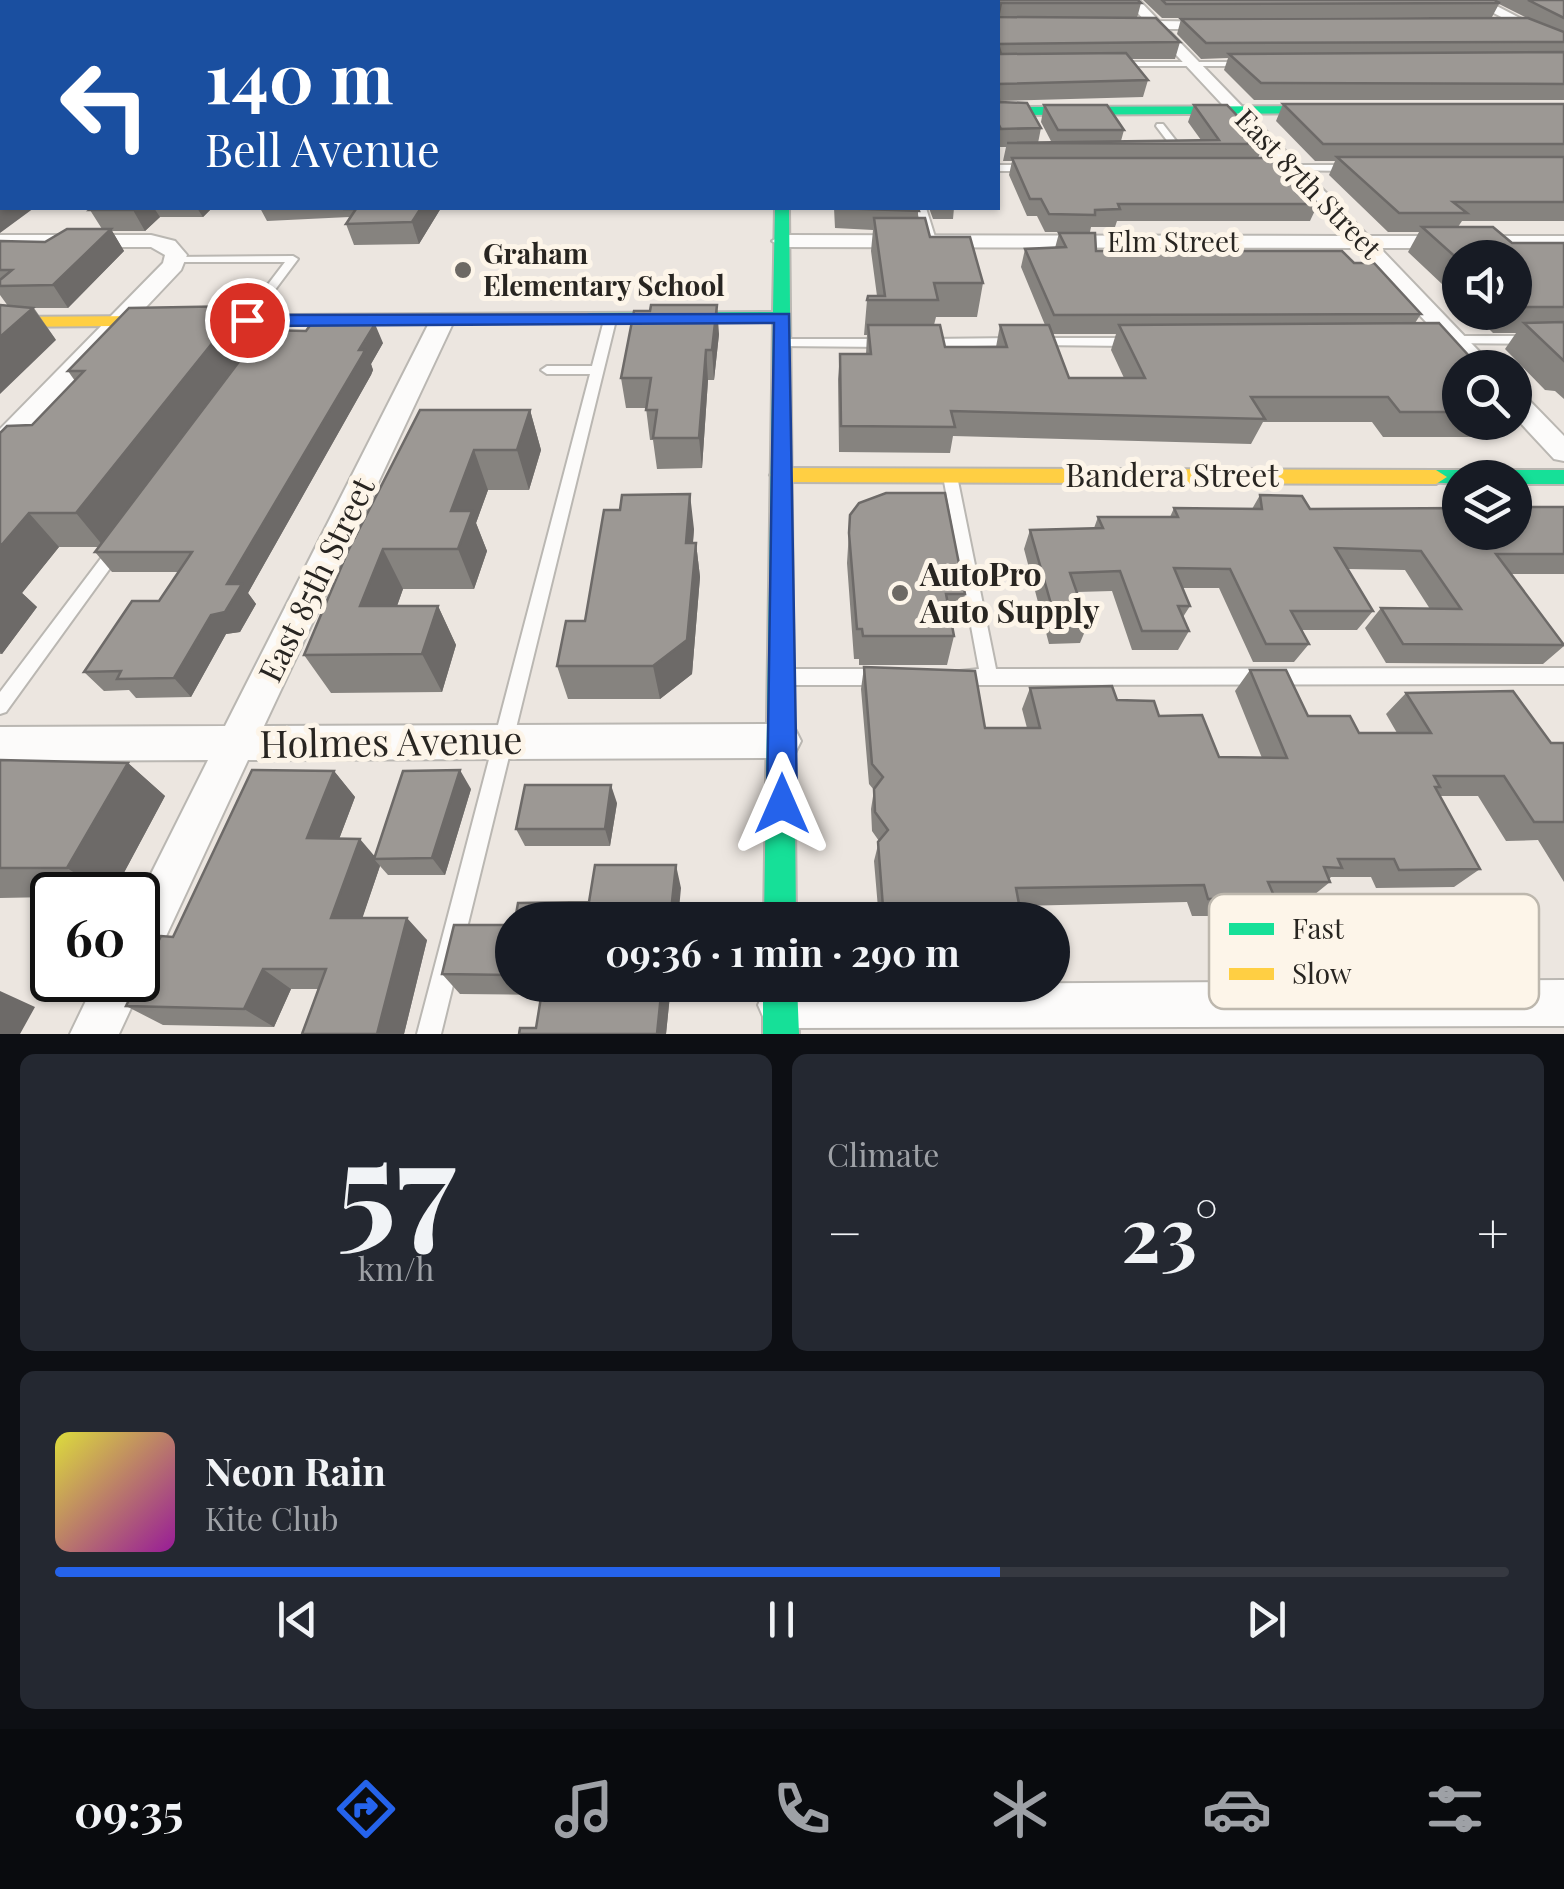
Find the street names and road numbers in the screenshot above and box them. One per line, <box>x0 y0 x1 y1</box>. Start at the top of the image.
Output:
street label: East 87th Street <box>1228 100 1391 266</box>
street label: Elm Street <box>1107 222 1240 259</box>
street label: Bandera Street <box>1065 452 1279 495</box>
street label: East 85th Street <box>247 469 383 688</box>
street label: Holmes Avenue <box>259 713 523 768</box>

